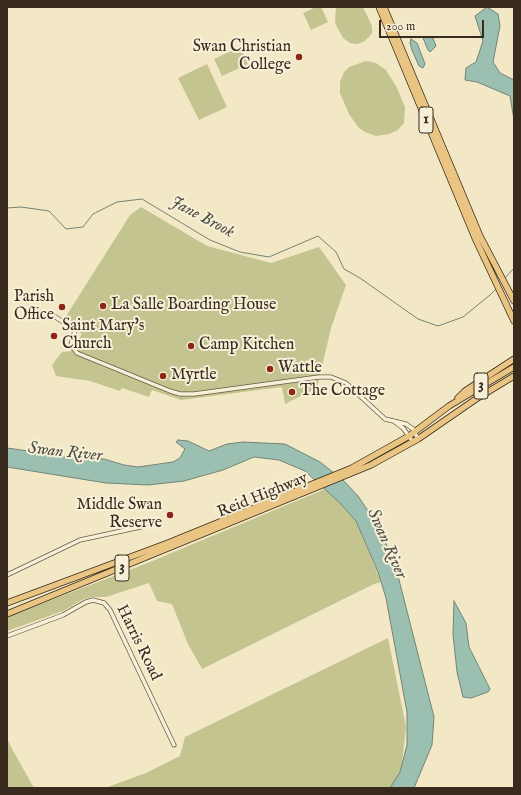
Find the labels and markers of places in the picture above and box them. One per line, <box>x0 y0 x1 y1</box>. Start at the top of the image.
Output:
place label: Swan Christian College <box>193 38 291 76</box>
marker: Swan Christian College <box>294 52 304 62</box>
place label: Parish Office <box>14 288 54 326</box>
place label: La Salle Boarding House <box>111 296 276 316</box>
marker: La Salle Boarding House <box>98 301 108 311</box>
marker: Parish Office <box>57 302 67 312</box>
place label: Saint Mary's Church <box>62 317 144 355</box>
marker: Saint Mary's Church <box>49 331 59 341</box>
place label: Camp Kitchen <box>199 336 294 356</box>
marker: Camp Kitchen <box>186 341 196 351</box>
place label: Wattle <box>278 359 322 379</box>
marker: Wattle <box>265 364 275 374</box>
place label: Myrtle <box>171 366 217 386</box>
marker: Myrtle <box>158 371 168 381</box>
place label: The Cottage <box>300 382 385 402</box>
marker: The Cottage <box>287 387 297 397</box>
place label: Middle Swan Reserve <box>77 496 162 534</box>
marker: Middle Swan Reserve <box>165 510 175 520</box>

